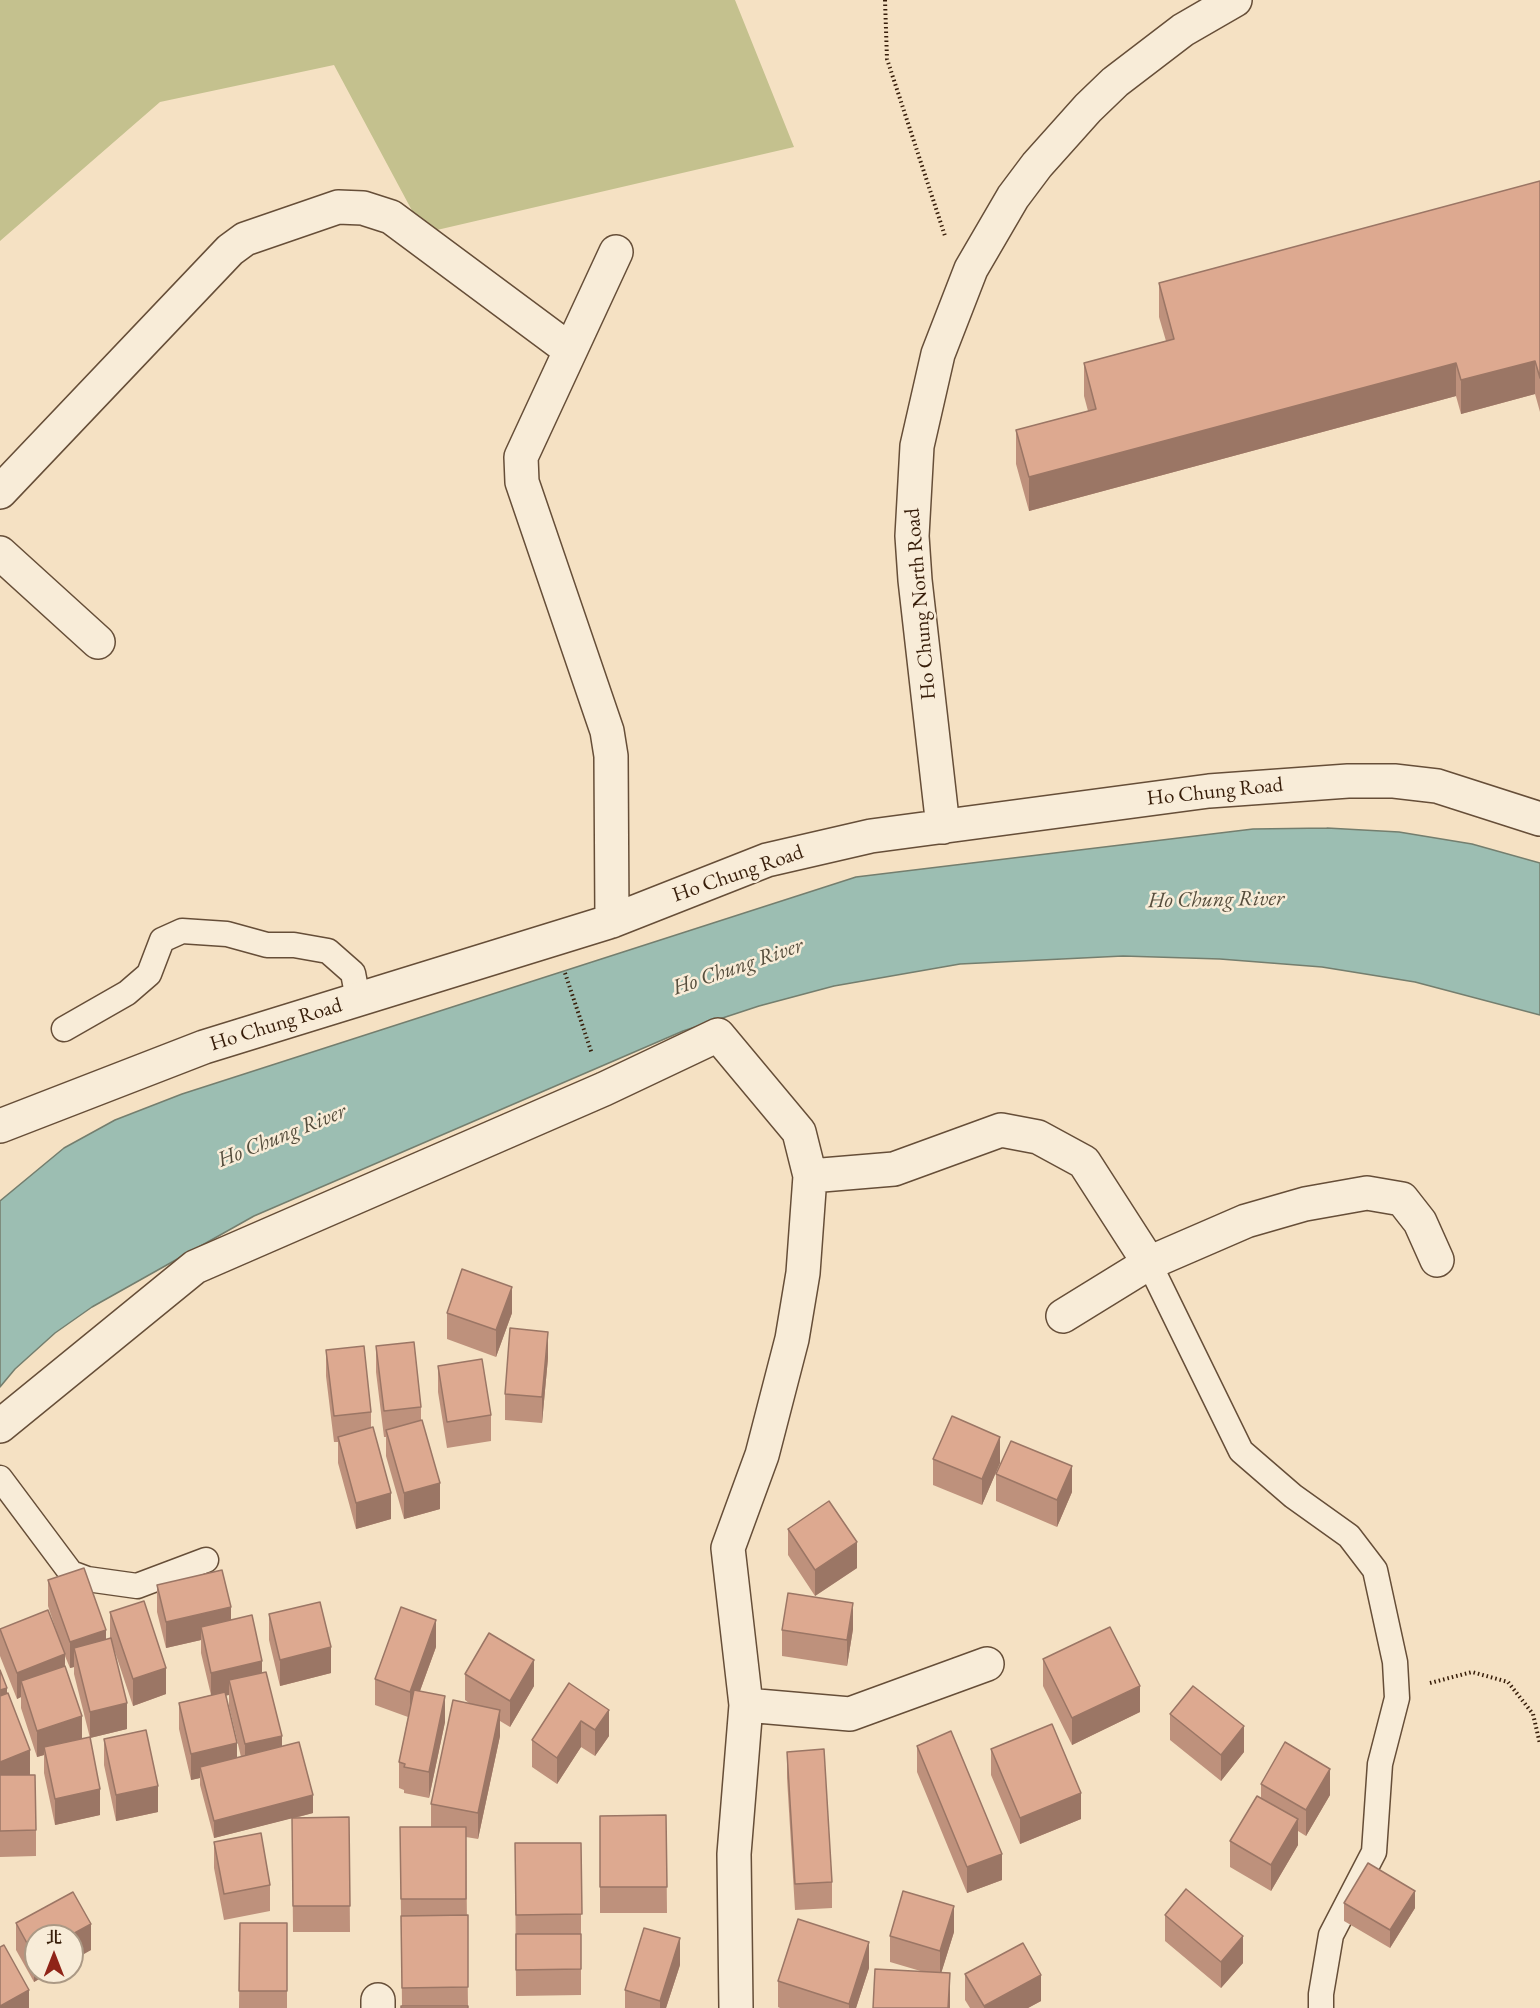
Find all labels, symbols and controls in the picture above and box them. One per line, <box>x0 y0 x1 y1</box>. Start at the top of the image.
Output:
street label: Ho Chung North Road <box>900 507 942 701</box>
street label: Ho Chung Road <box>1146 772 1284 812</box>
street label: Ho Chung Road <box>669 840 807 908</box>
water label: Ho Chung River <box>1148 886 1284 914</box>
water label: Ho Chung River <box>669 932 807 1002</box>
street label: Ho Chung Road <box>207 993 345 1057</box>
water label: Ho Chung River <box>214 1098 350 1174</box>
north arrow <box>24 1924 84 1984</box>
text: 北 <box>46 1927 62 1948</box>

